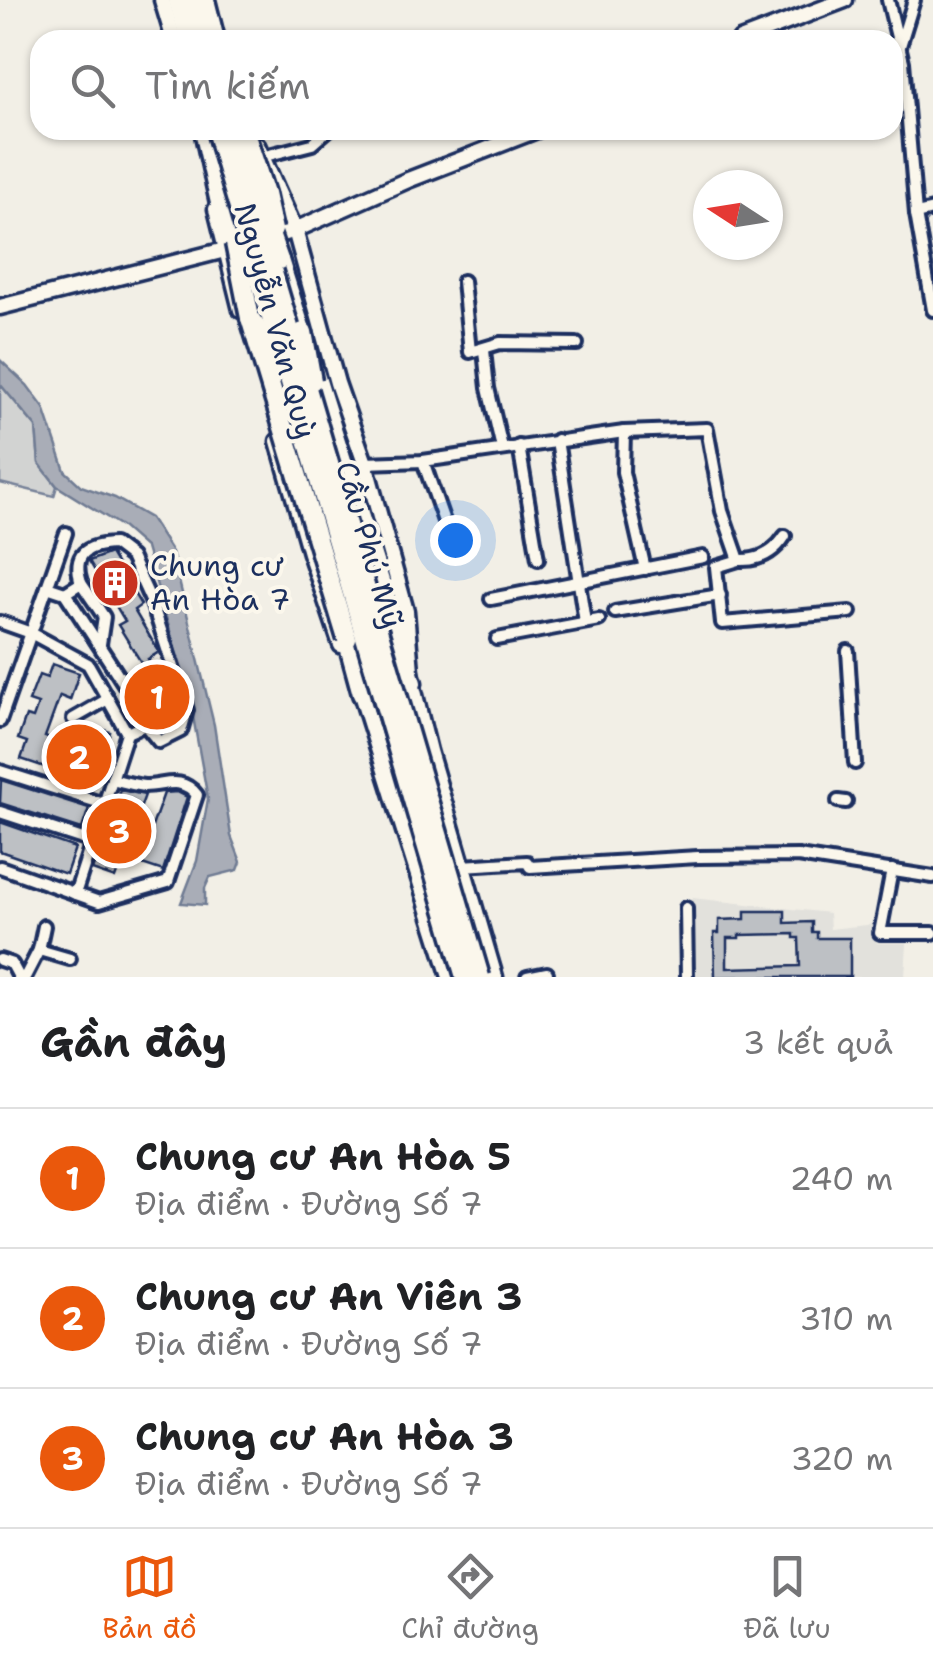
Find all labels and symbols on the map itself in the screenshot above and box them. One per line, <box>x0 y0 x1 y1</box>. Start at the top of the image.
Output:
north arrow <box>693 170 783 260</box>
street label: Nguyễn Văn Quỳ <box>224 198 327 443</box>
street label: Cầu Phú Mỹ <box>326 456 413 633</box>
your location <box>430 515 481 566</box>
place label: Chung cư An Hòa 7 <box>150 545 290 620</box>
building icon: Chung cư An Hòa 7 <box>89 557 141 609</box>
pin: 1 <box>124 660 190 734</box>
pin: 2 <box>46 720 112 794</box>
pin: 3 <box>86 794 152 868</box>

